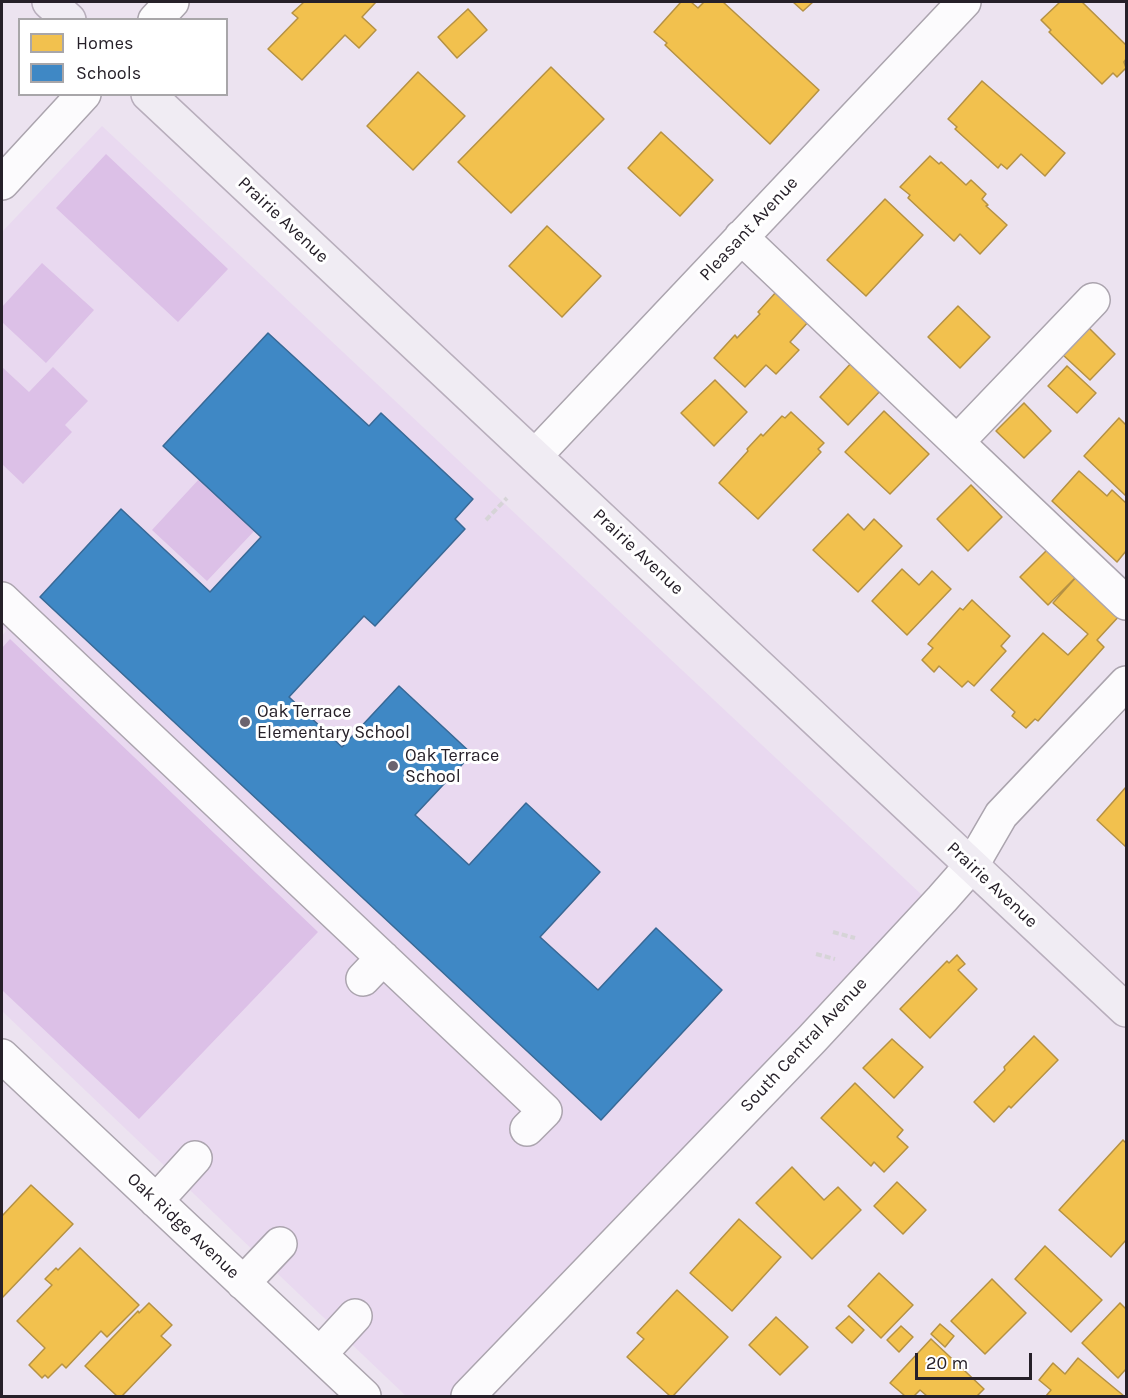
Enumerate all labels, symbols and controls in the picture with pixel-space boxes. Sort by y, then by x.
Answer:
legend [18,18,228,96]
text: Homes [76,32,133,54]
text: Schools [76,62,141,84]
street label: Prairie Avenue [233,172,333,268]
street label: Pleasant Avenue [695,172,803,286]
street label: Prairie Avenue [588,504,688,600]
place label: Oak Terrace Elementary School [257,701,410,744]
marker: Oak Terrace Elementary School [238,715,252,729]
place label: Oak Terrace School [405,745,499,788]
marker: Oak Terrace School [386,759,400,773]
street label: Prairie Avenue [942,837,1042,933]
street label: South Central Avenue [736,973,872,1117]
street label: Oak Ridge Avenue [122,1168,244,1284]
scale bar [918,1341,1035,1379]
text: 20 m [926,1352,968,1374]

